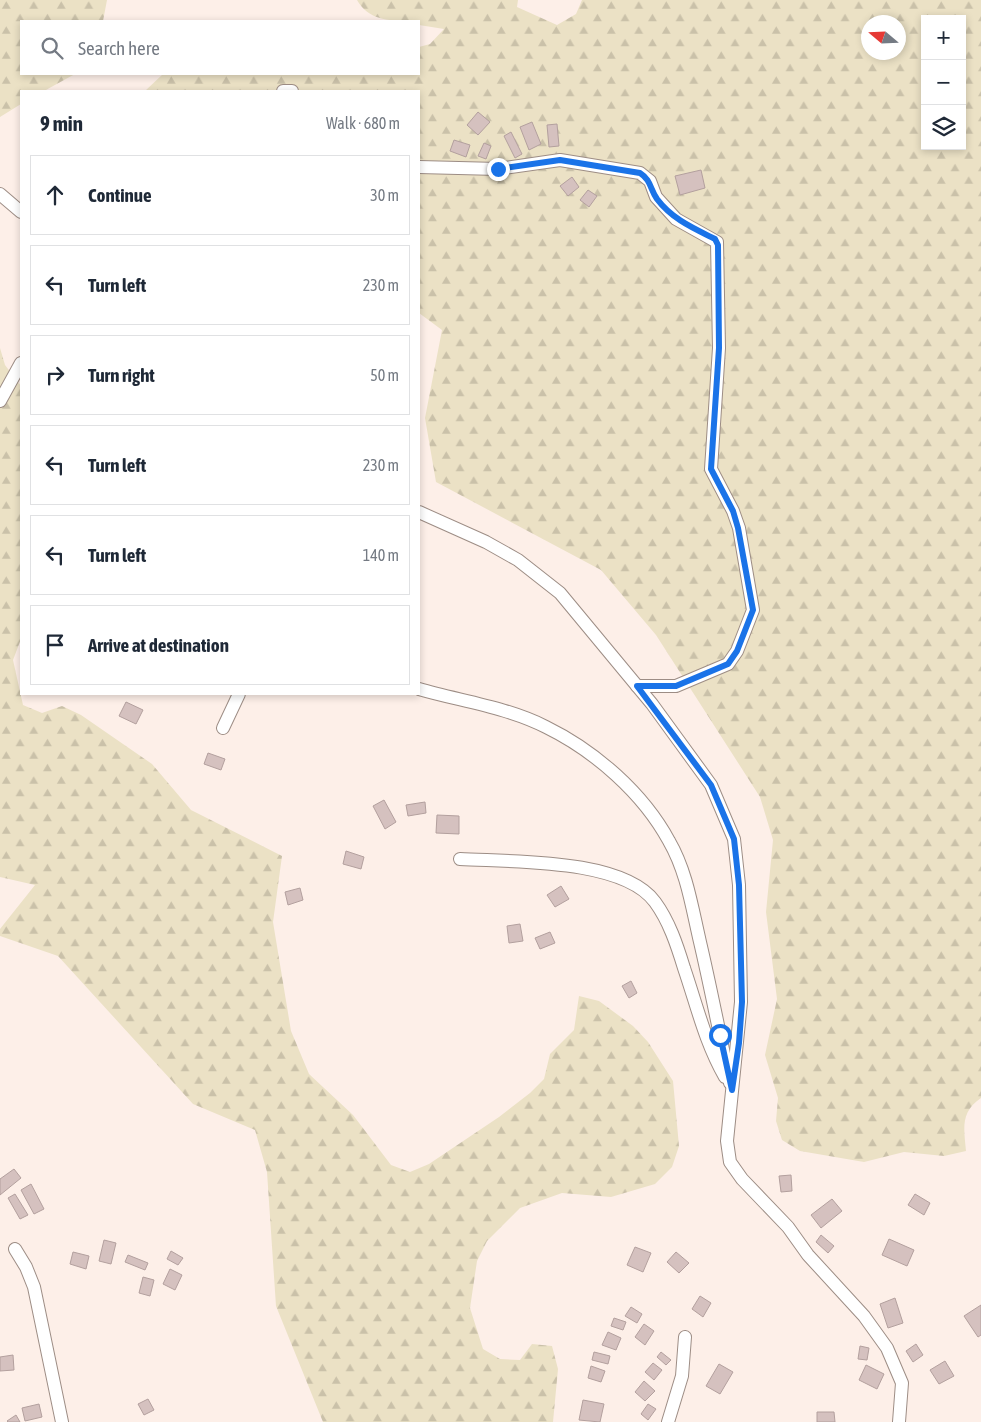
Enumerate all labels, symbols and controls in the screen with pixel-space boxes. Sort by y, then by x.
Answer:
north arrow [861,15,906,60]
map controls [921,15,966,150]
button: + [921,15,966,60]
search box [20,20,420,75]
icon: search [38,34,66,62]
text: Search here [78,37,160,59]
button: − [921,60,966,105]
button: layers [921,105,966,150]
text: 9 min [40,111,83,135]
text: Walk · 680 m [326,114,400,132]
route end [487,158,510,181]
icon: ahead [41,181,69,209]
text: Continue [88,184,152,206]
text: 30 m [370,186,399,204]
icon: left [41,271,69,299]
text: Turn left [88,274,146,296]
text: 230 m [363,276,399,294]
icon: right [41,361,69,389]
text: Turn right [88,364,155,386]
text: 50 m [370,366,399,384]
icon: left [41,451,69,479]
text: Turn left [88,454,146,476]
text: 230 m [363,456,399,474]
icon: left [41,541,69,569]
text: Turn left [88,544,146,566]
text: 140 m [363,546,399,564]
icon: arrive [41,631,69,659]
text: Arrive at destination [88,634,229,656]
route start [709,1024,732,1047]

